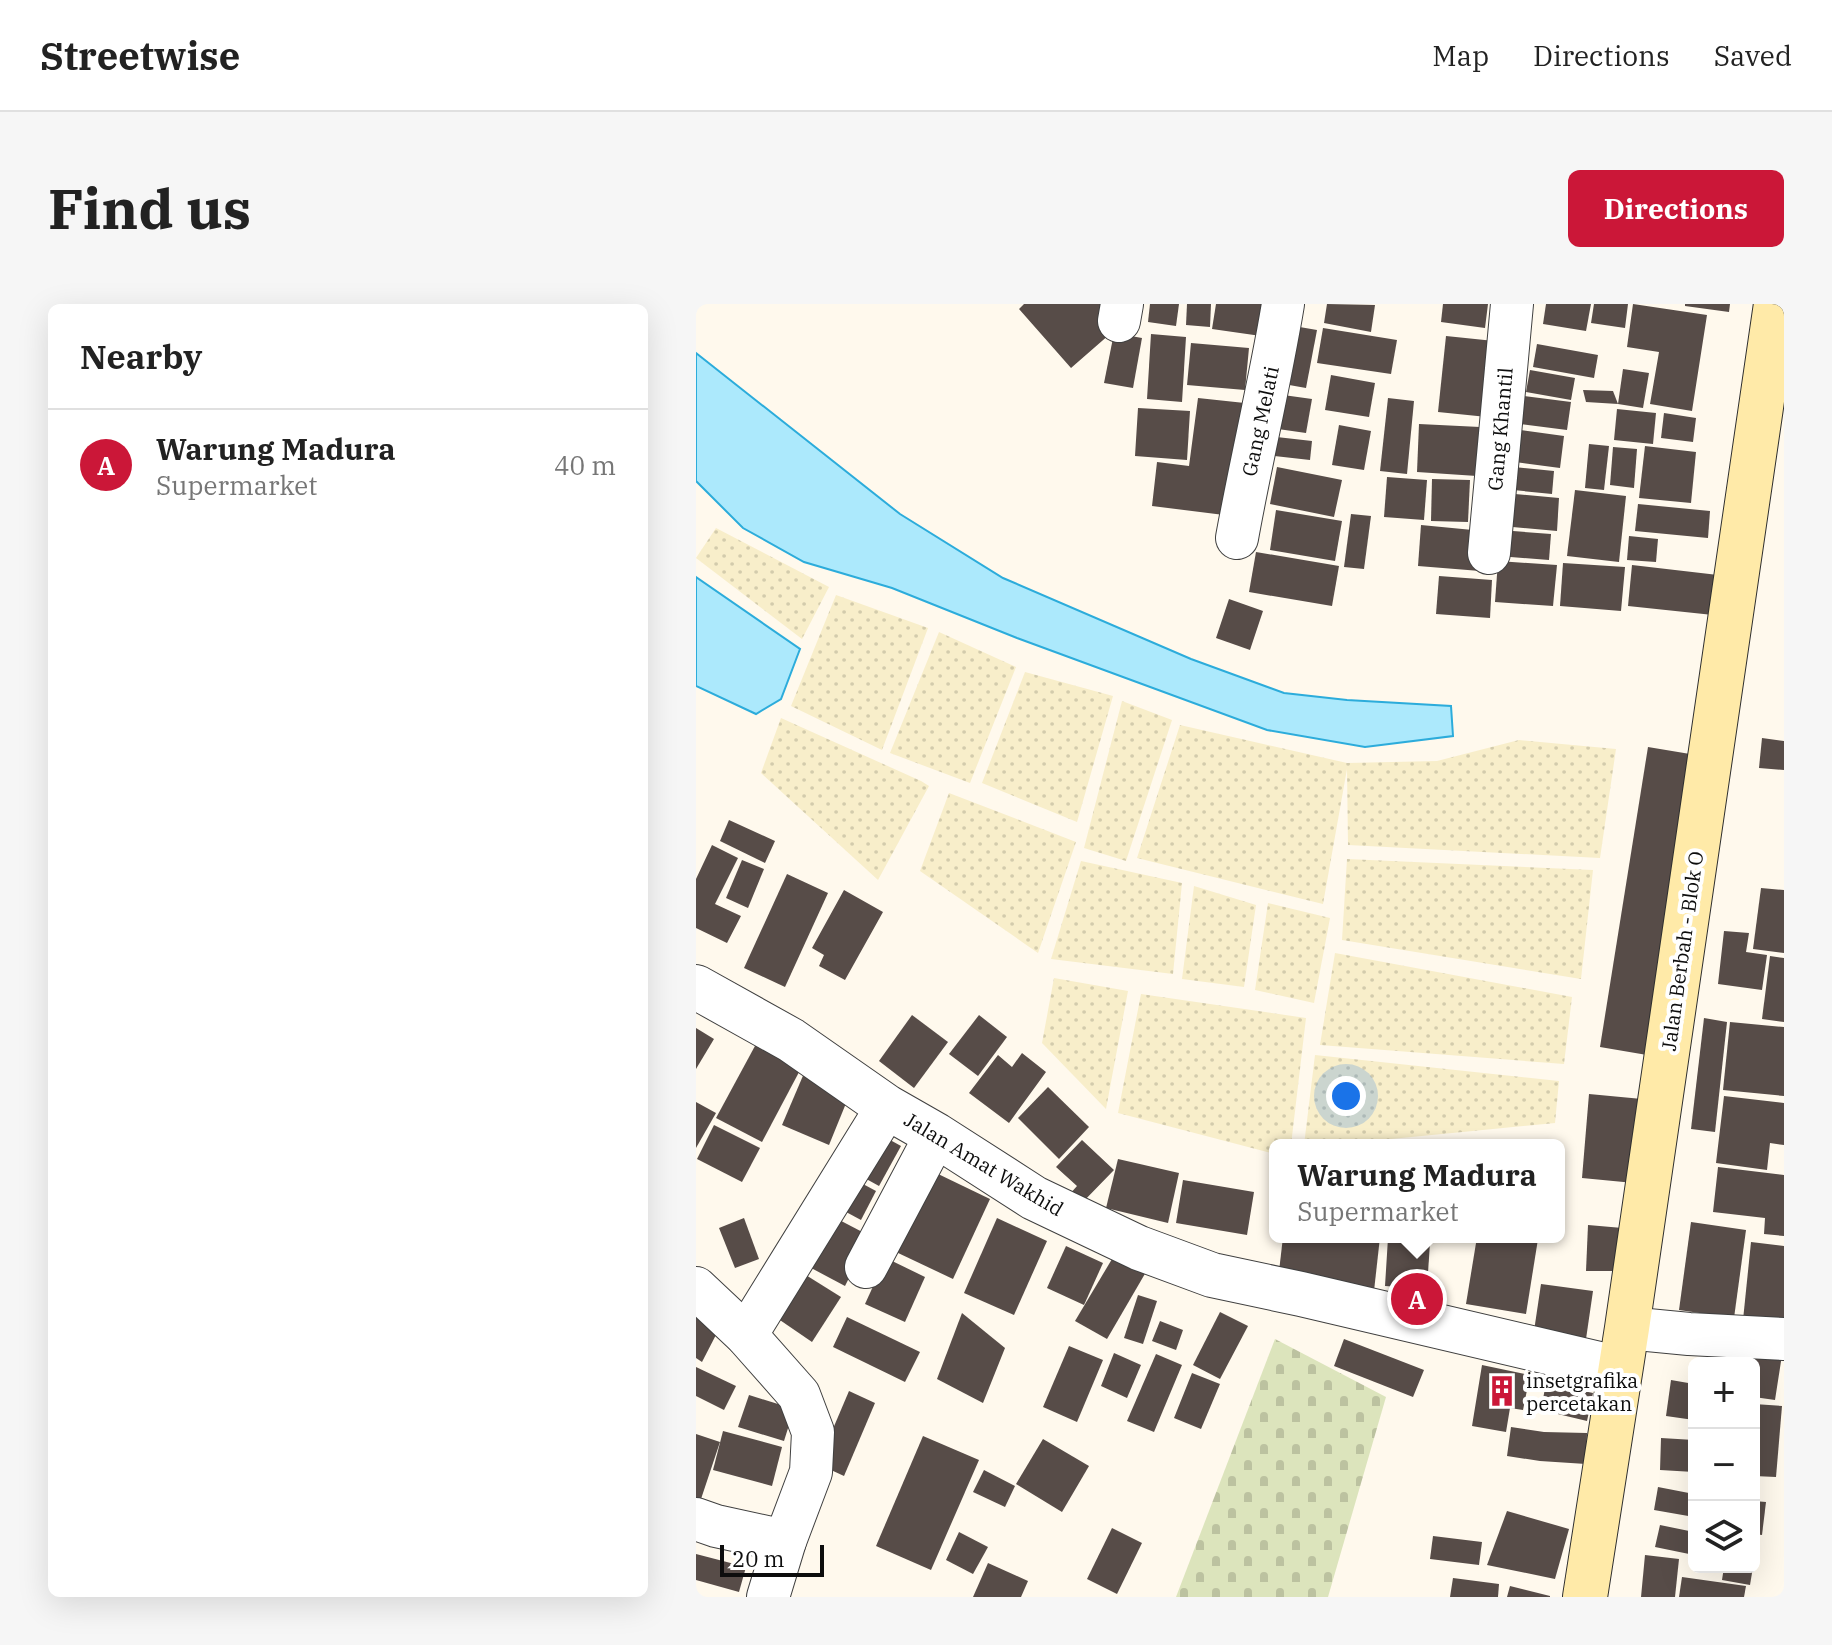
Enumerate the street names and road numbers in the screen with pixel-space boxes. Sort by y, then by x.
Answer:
street label: Gang Melati [1235,363,1285,479]
street label: Gang Khantil [1481,366,1519,492]
street label: Jalan Berbah - Blok O [1655,849,1709,1053]
street label: Jalan Amat Wakhid [899,1106,1069,1222]

